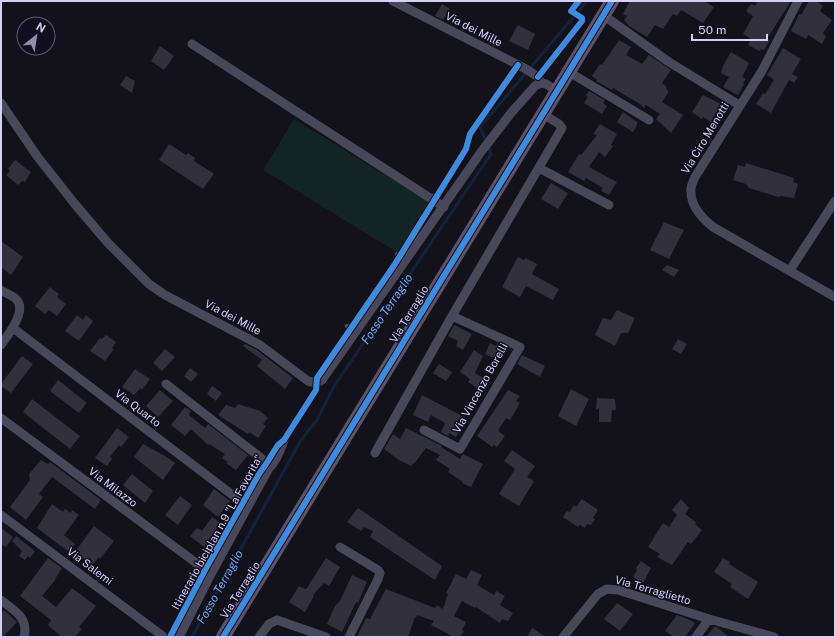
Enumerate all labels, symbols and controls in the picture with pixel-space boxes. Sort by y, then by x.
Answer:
street label: Via dei Mille [444,10,504,48]
north arrow [16,16,56,56]
scale bar [692,16,767,42]
text: N [34,20,48,35]
text: 50 m [698,23,726,37]
street label: Via Ciro Menotti [679,100,731,176]
water label: Fosso Terraglio [358,271,416,347]
street label: Via Terraglio [387,283,431,345]
street label: Via dei Mille [203,297,263,337]
street label: Via Vincenzo Borelli [450,341,510,435]
street label: Via Quarto [113,387,163,429]
street label: Itinerario biciplan n.9 "La Favorita" [169,453,265,611]
street label: Via Milazzo [86,465,140,509]
street label: Via Salemi [65,545,115,587]
water label: Fosso Terraglio [194,547,246,626]
street label: Via Terraglio [218,559,262,621]
street label: Via Terraglietto [614,573,692,607]

